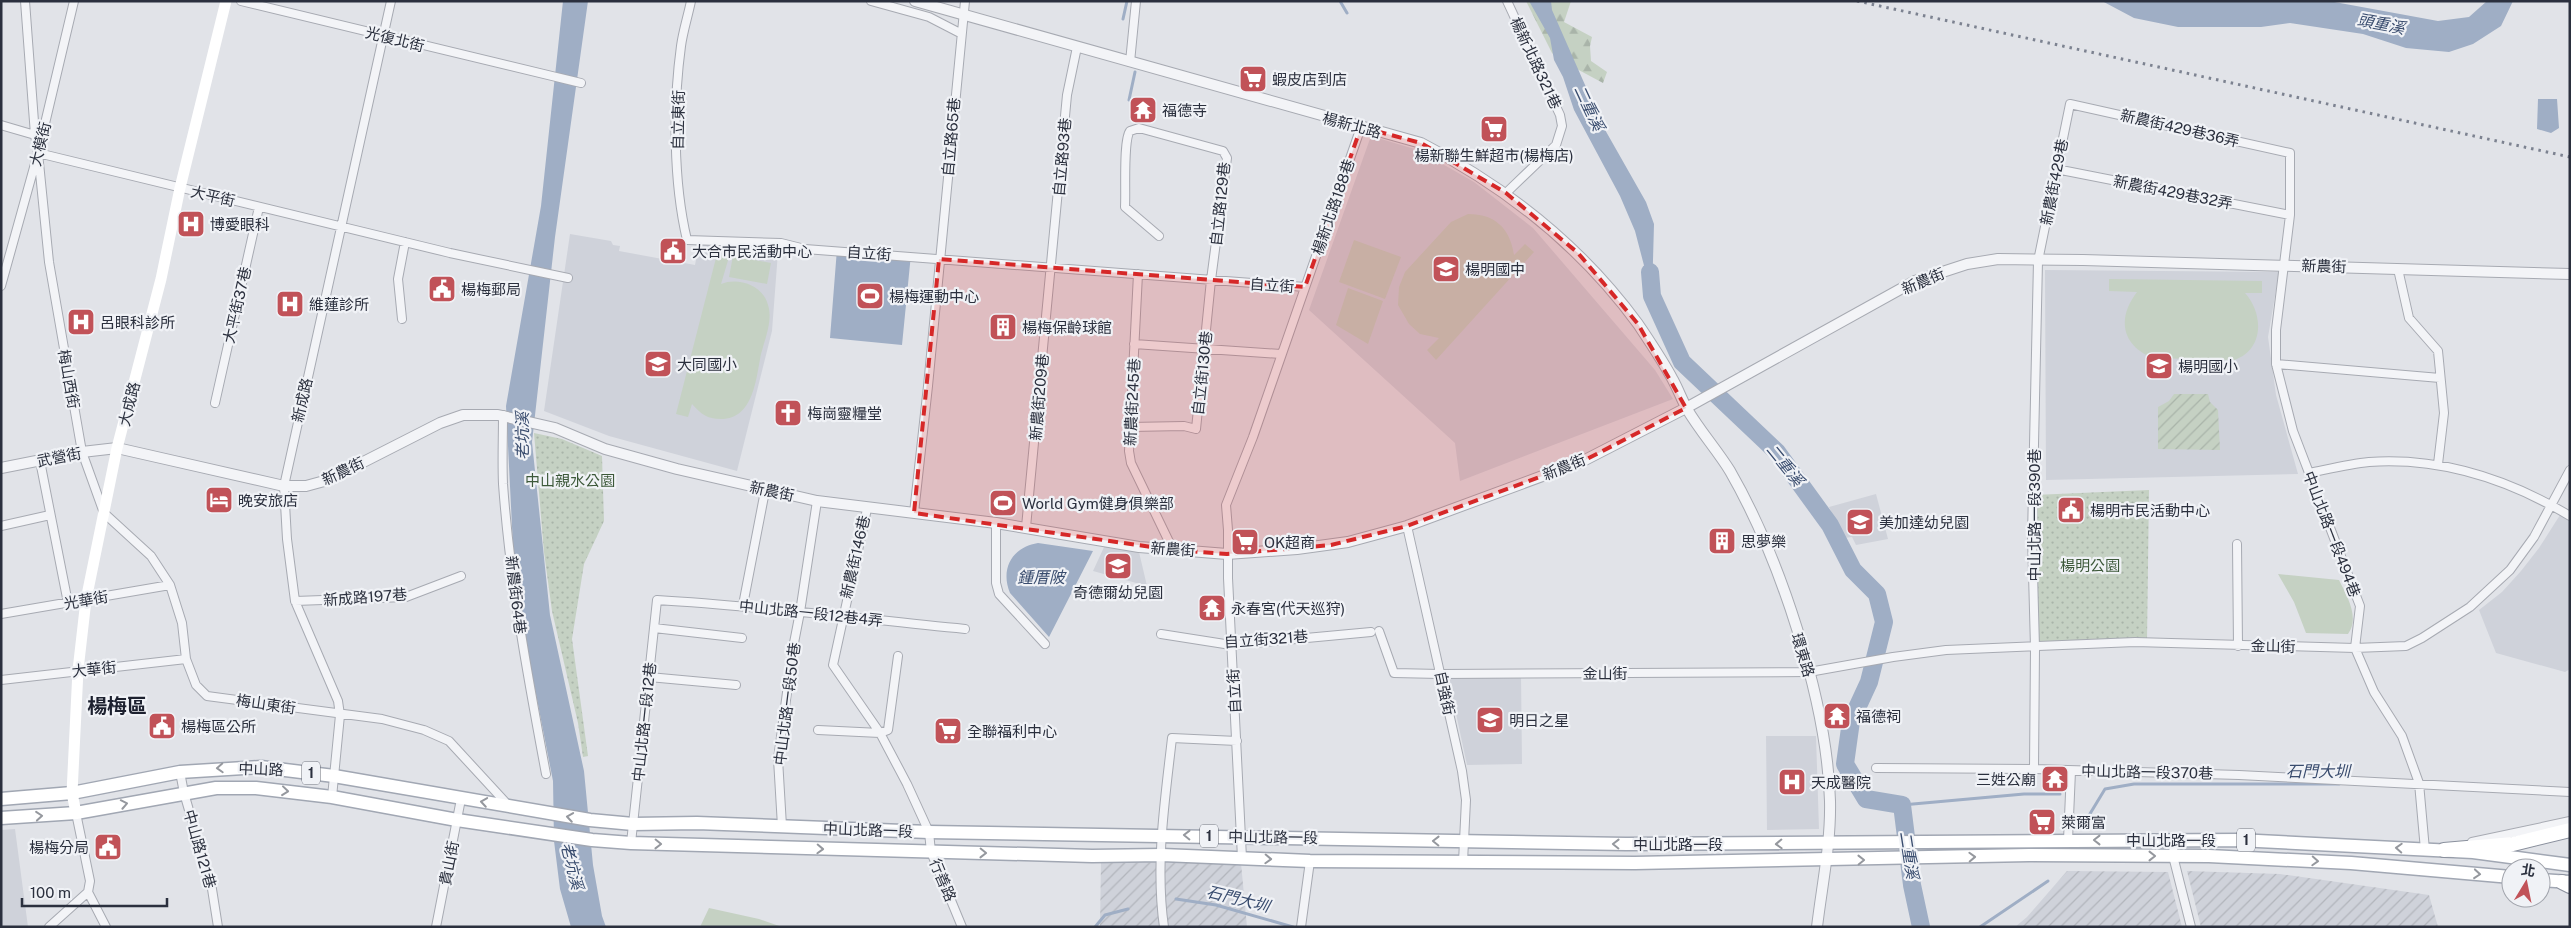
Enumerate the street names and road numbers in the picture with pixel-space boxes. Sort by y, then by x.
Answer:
street label: 楊新北路321巷 [1507,14,1565,112]
street label: 光復北街 [364,23,426,55]
street label: 自立東街 [669,90,687,150]
street label: 自立路65巷 [939,97,963,177]
street label: 新農街429巷36弄 [2119,106,2241,150]
street label: 楊新北路 [1321,109,1383,141]
street label: 自立路93巷 [1050,117,1074,197]
street label: 大模街 [26,120,54,168]
street label: 新農街429巷 [2037,137,2071,227]
street label: 楊新北路188巷 [1309,157,1357,257]
street label: 自立路129巷 [1207,161,1233,247]
street label: 新農街429巷32弄 [2112,172,2234,212]
street label: 大平街 [189,183,237,209]
street label: 自立街 [846,243,892,263]
street label: 新農街 [2301,257,2347,275]
street label: 新農街 [1899,264,1947,298]
street label: 大平街37巷 [220,265,254,345]
street label: 自立街 [1249,275,1295,295]
street label: 自立街130巷 [1189,330,1215,416]
street label: 梅山西街 [55,348,83,410]
street label: 新農街209巷 [1027,353,1051,441]
street label: 新農街245巷 [1121,358,1143,446]
street label: 新成路 [289,376,315,424]
street label: 大成路 [115,380,143,428]
street label: 武營街 [35,444,83,470]
street label: 中山北路一段390巷 [2026,449,2043,581]
street label: 新農街 [1540,451,1588,483]
street label: 新農街 [319,454,367,488]
street label: 中山北路一段494巷 [2300,469,2364,599]
street label: 新農街 [748,478,796,504]
street label: 新農街146巷 [837,514,873,600]
street label: 新農街 [1150,539,1196,559]
street label: 新農街64巷 [503,555,529,635]
street label: 新成路197巷 [322,586,408,608]
street label: 光華街 [62,588,110,612]
street label: 中山北路一段12巷4弄 [738,597,884,629]
street label: 自立街321巷 [1223,628,1309,650]
street label: 環東路 [1788,631,1818,679]
street label: 金山街 [2250,637,2296,655]
street label: 中山北路一段50巷 [771,642,803,766]
street label: 大華街 [71,658,117,680]
street label: 中山北路一段12巷 [629,661,659,783]
street label: 金山街 [1582,665,1628,682]
street label: 自立街 [1224,668,1244,714]
street label: 自強街 [1432,669,1458,717]
street label: 梅山東街 [235,691,297,717]
street label: 中山路 [238,760,284,778]
road number: 1 [302,761,320,784]
street label: 中山北路一段370巷 [2081,762,2213,782]
street label: 中山路121巷 [181,808,219,890]
street label: 中山北路一段 [823,820,913,840]
road number: 1 [1200,824,1218,848]
street label: 中山北路一段 [1228,828,1318,846]
road number: 1 [2237,828,2255,852]
street label: 中山北路一段 [2126,832,2216,849]
street label: 中山北路一段 [1633,836,1723,853]
street label: 貴山街 [436,839,462,887]
street label: 行善路 [926,856,960,904]

